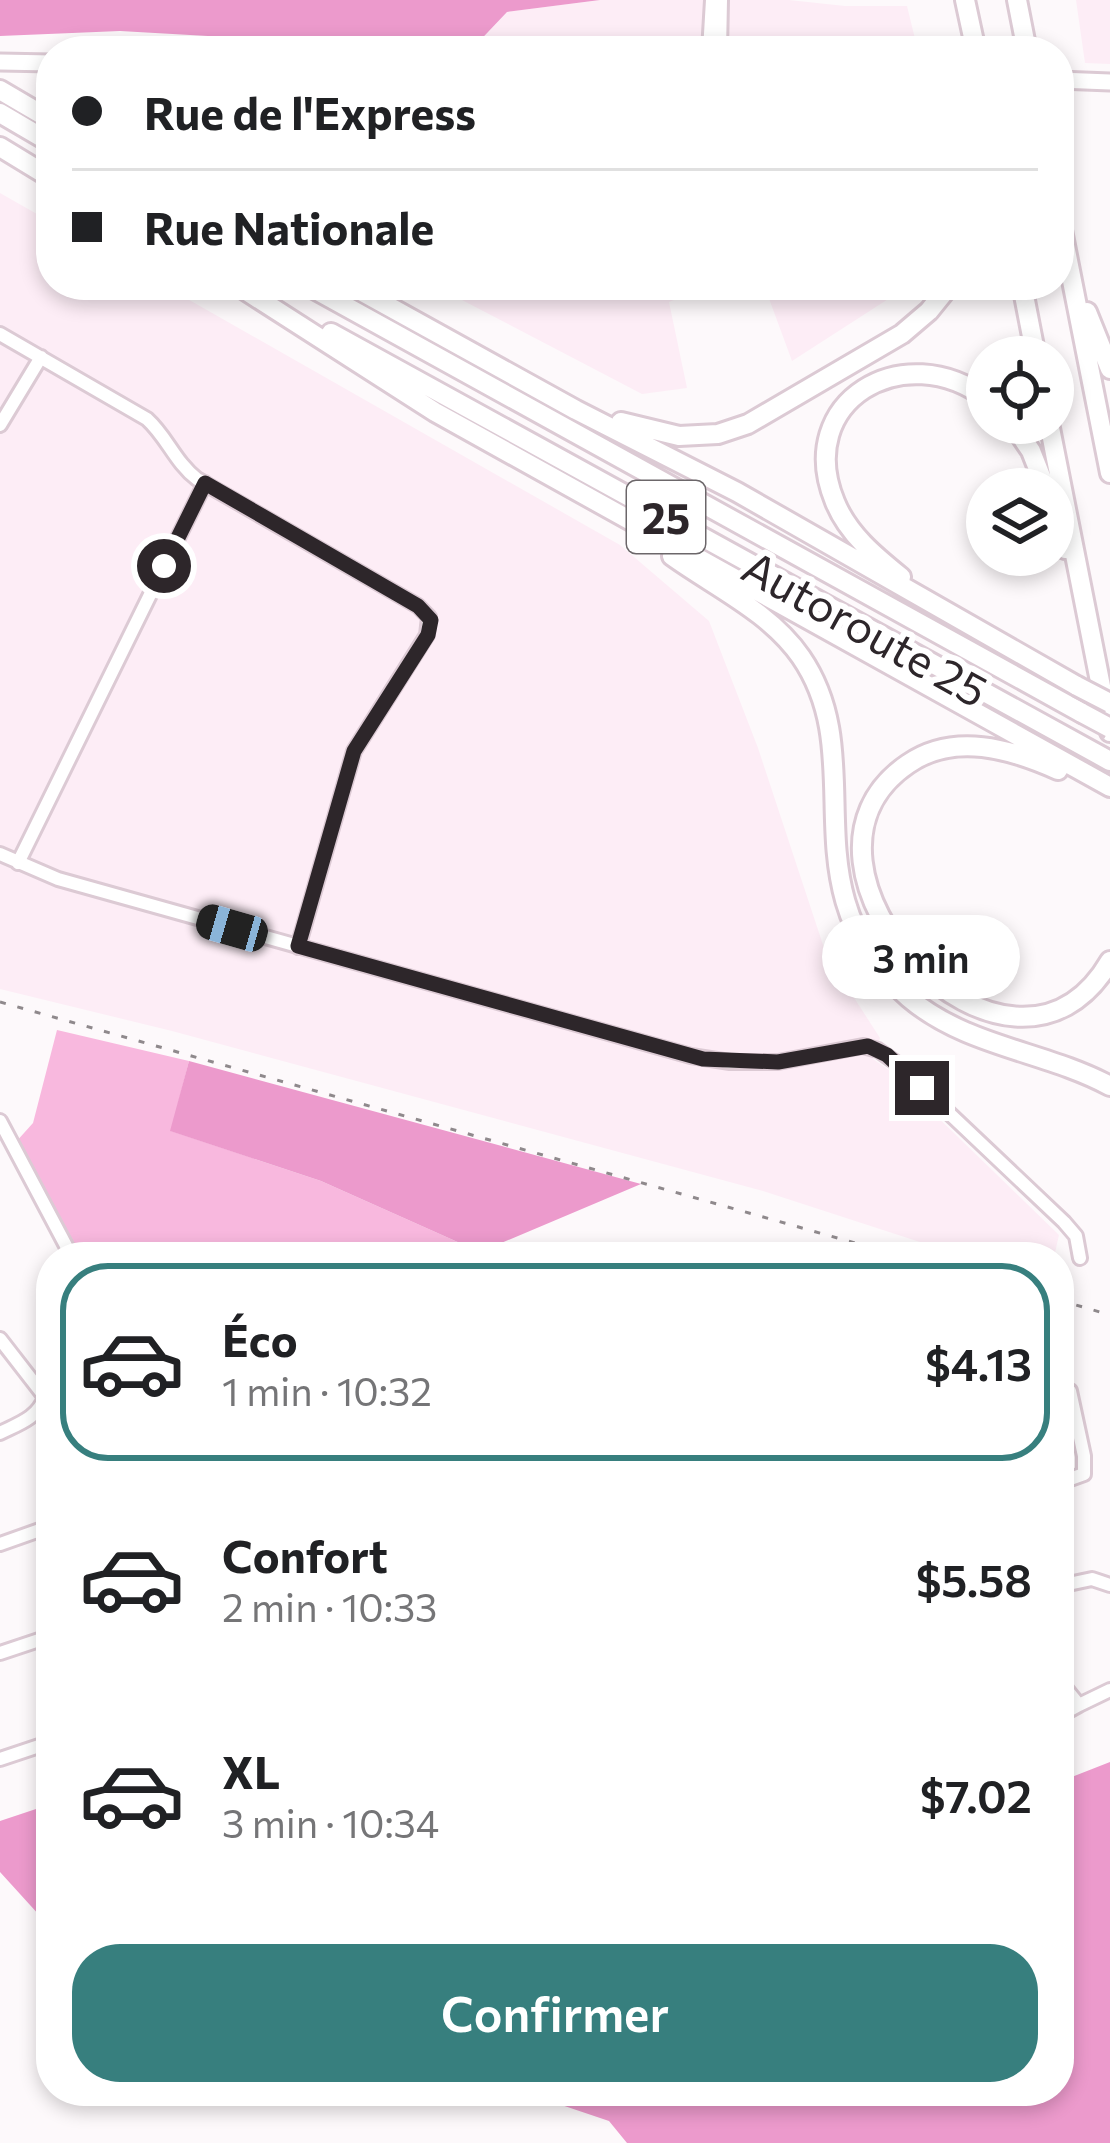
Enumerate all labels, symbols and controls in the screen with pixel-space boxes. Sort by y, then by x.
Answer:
text: Rue de l'Express [144,84,476,139]
text: Rue Nationale [144,199,434,254]
map controls [966,336,1074,576]
button: locate [966,336,1074,444]
button: layers [966,468,1074,576]
road number: 25 [627,481,705,553]
street label: Autoroute 25 [734,537,998,717]
route start [137,539,191,593]
car [192,901,272,955]
callout: 3 min [823,914,1021,998]
text: 3 min [872,933,970,981]
route end [895,1061,949,1115]
icon: car [78,1308,186,1416]
text: Éco [222,1311,298,1366]
text: $4.13 [925,1335,1032,1390]
text: 1 min · 10:32 [222,1366,432,1414]
icon: car [78,1524,186,1632]
text: Confort [222,1527,388,1582]
text: $5.58 [916,1551,1032,1606]
text: 2 min · 10:33 [222,1582,437,1630]
icon: car [78,1740,186,1848]
text: XL [222,1743,280,1798]
text: $7.02 [920,1767,1032,1822]
text: 3 min · 10:34 [222,1798,439,1846]
button: Confirmer [72,1944,1038,2082]

